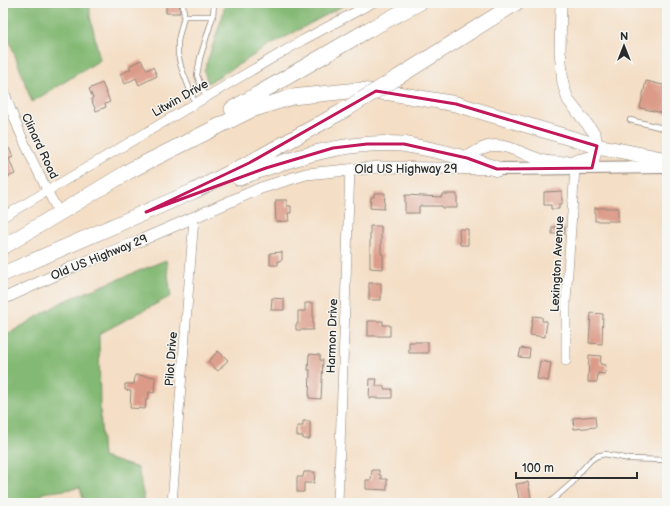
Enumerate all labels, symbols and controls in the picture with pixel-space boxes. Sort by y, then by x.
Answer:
north arrow [604,26,644,66]
text: N [620,30,628,43]
street label: Litwin Drive [149,76,211,121]
street label: Clinard Road [18,111,61,182]
street label: Old US Highway 29 [355,162,457,177]
street label: Lexington Avenue [547,216,568,312]
street label: Old US Highway 29 [49,231,150,284]
street label: Harmon Drive [324,298,341,374]
street label: Pilot Drive [162,331,181,387]
scale bar [516,454,637,480]
text: 100 m [522,461,554,476]

